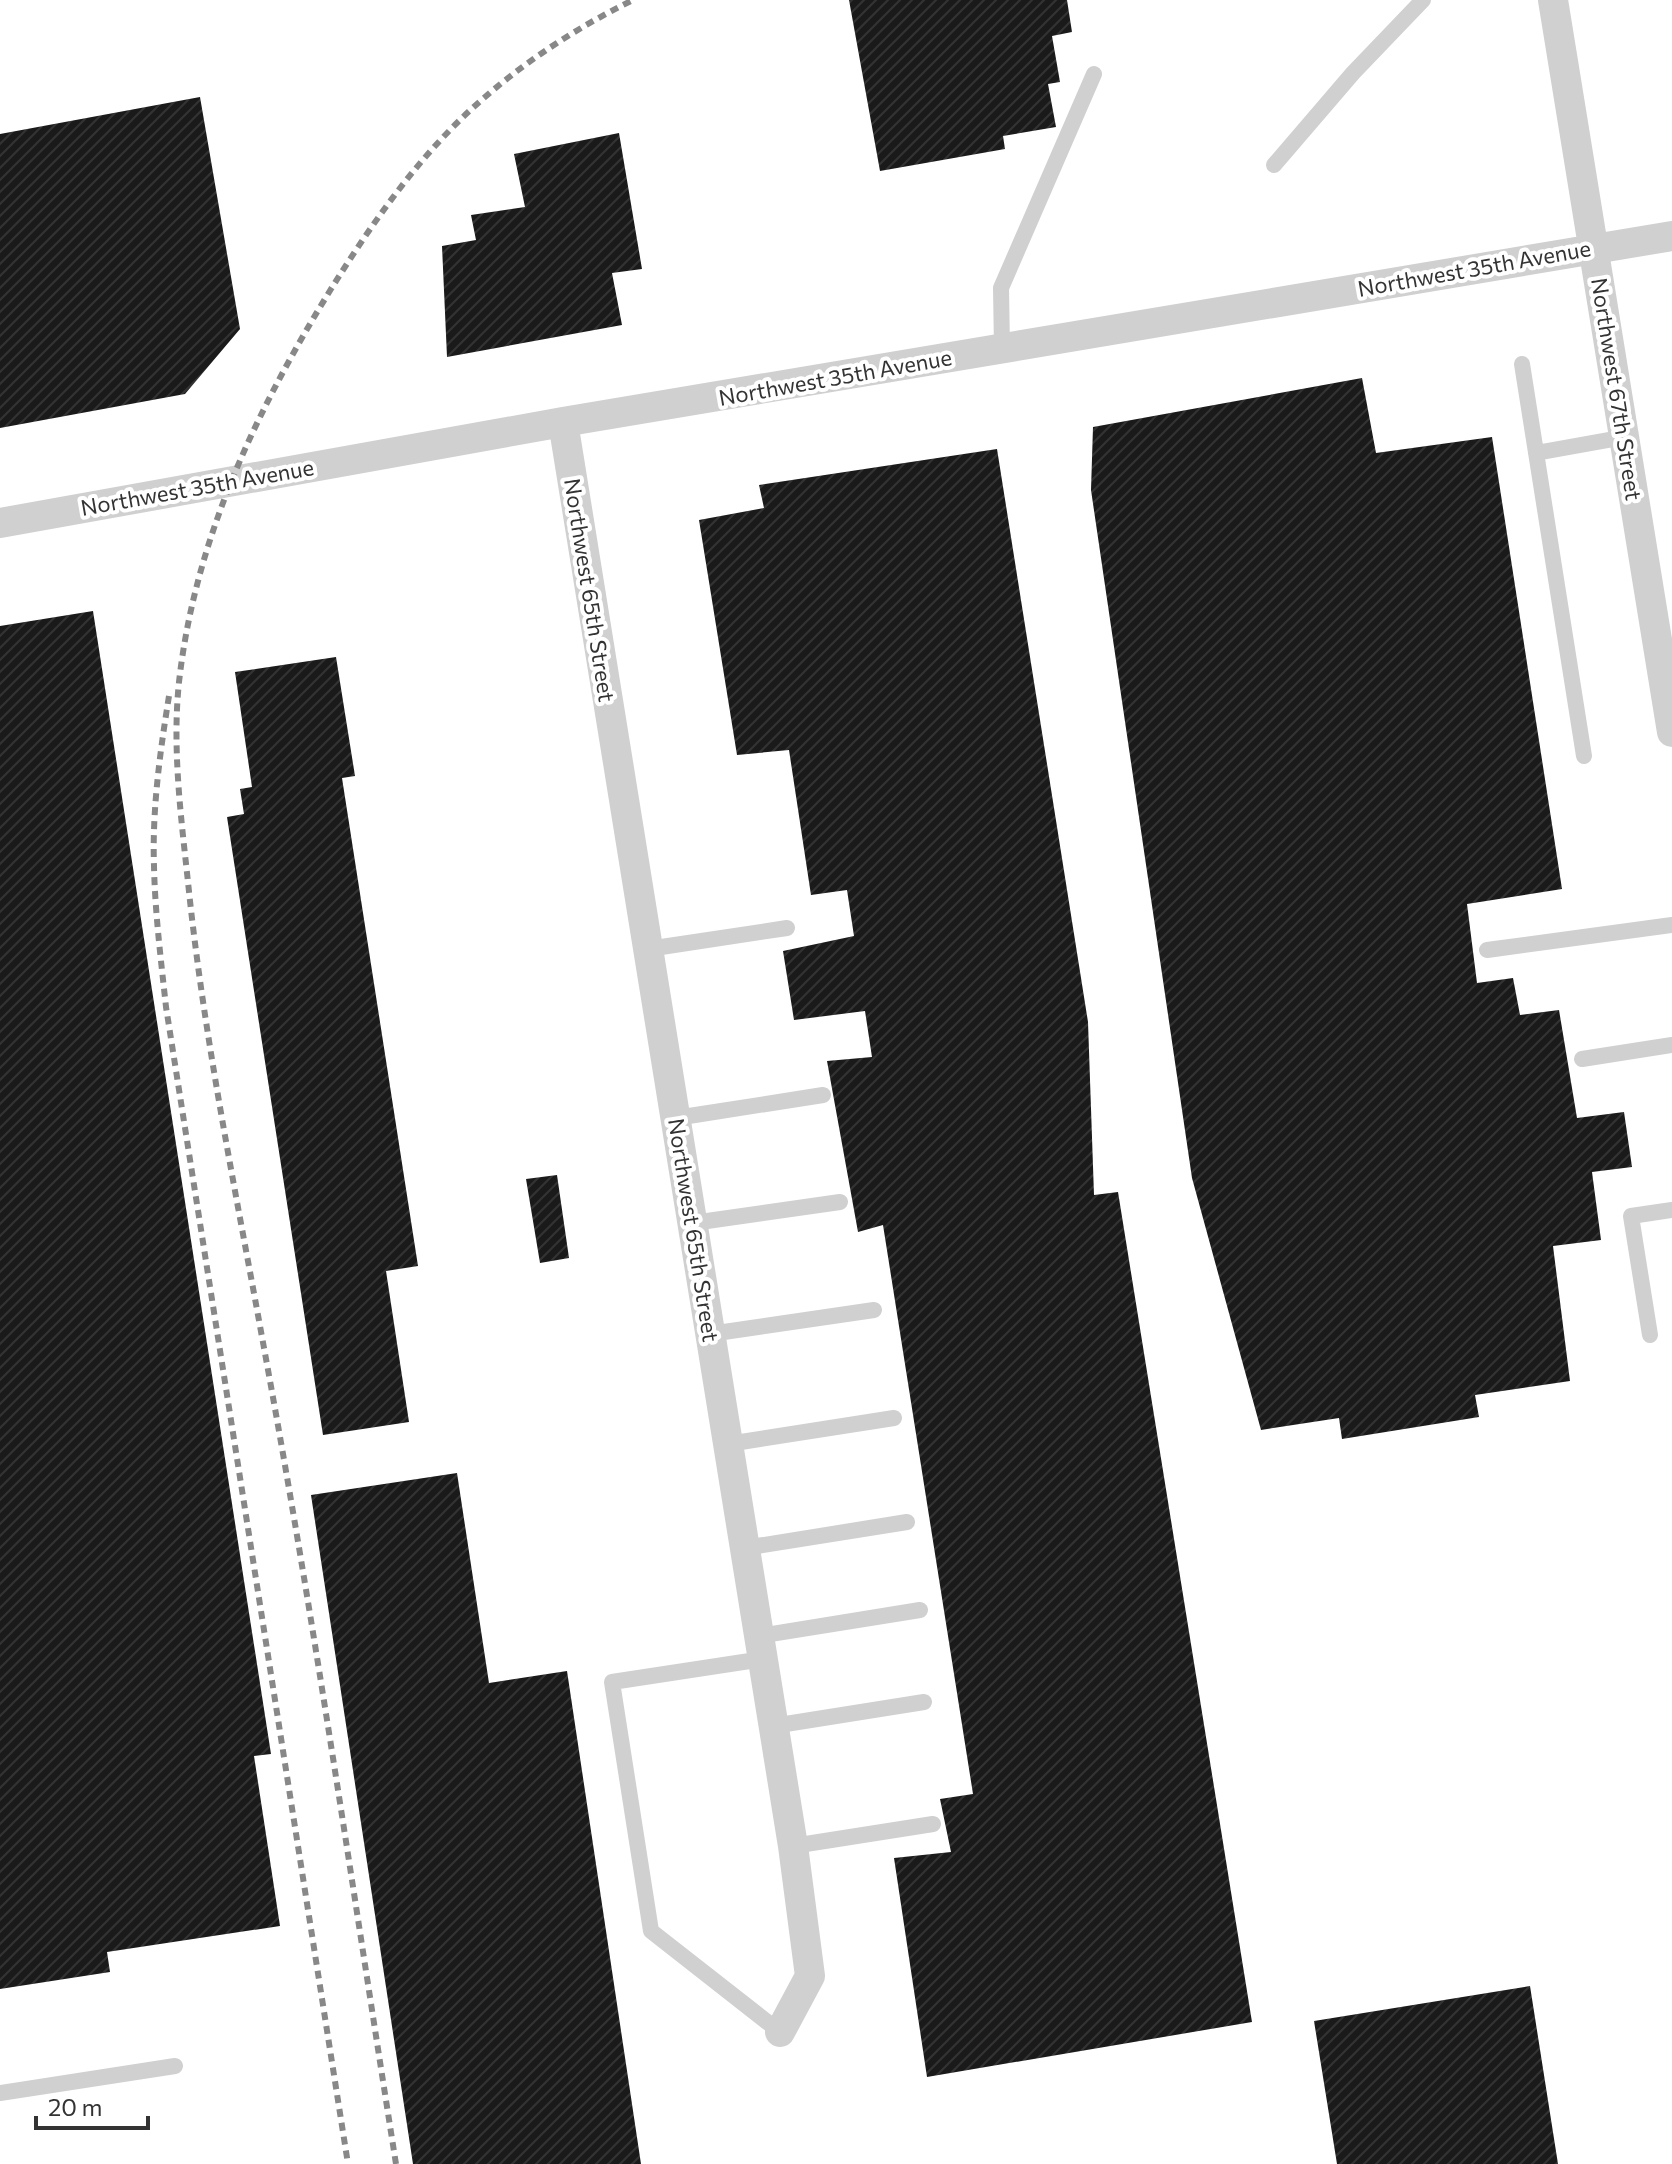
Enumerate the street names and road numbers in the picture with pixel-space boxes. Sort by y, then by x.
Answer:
street label: Northwest 35th Avenue [1355,234,1593,302]
street label: Northwest 67th Street [1586,276,1648,502]
street label: Northwest 35th Avenue [716,343,954,411]
street label: Northwest 35th Avenue [78,453,316,521]
street label: Northwest 65th Street [559,476,621,704]
street label: Northwest 65th Street [663,1116,725,1344]

